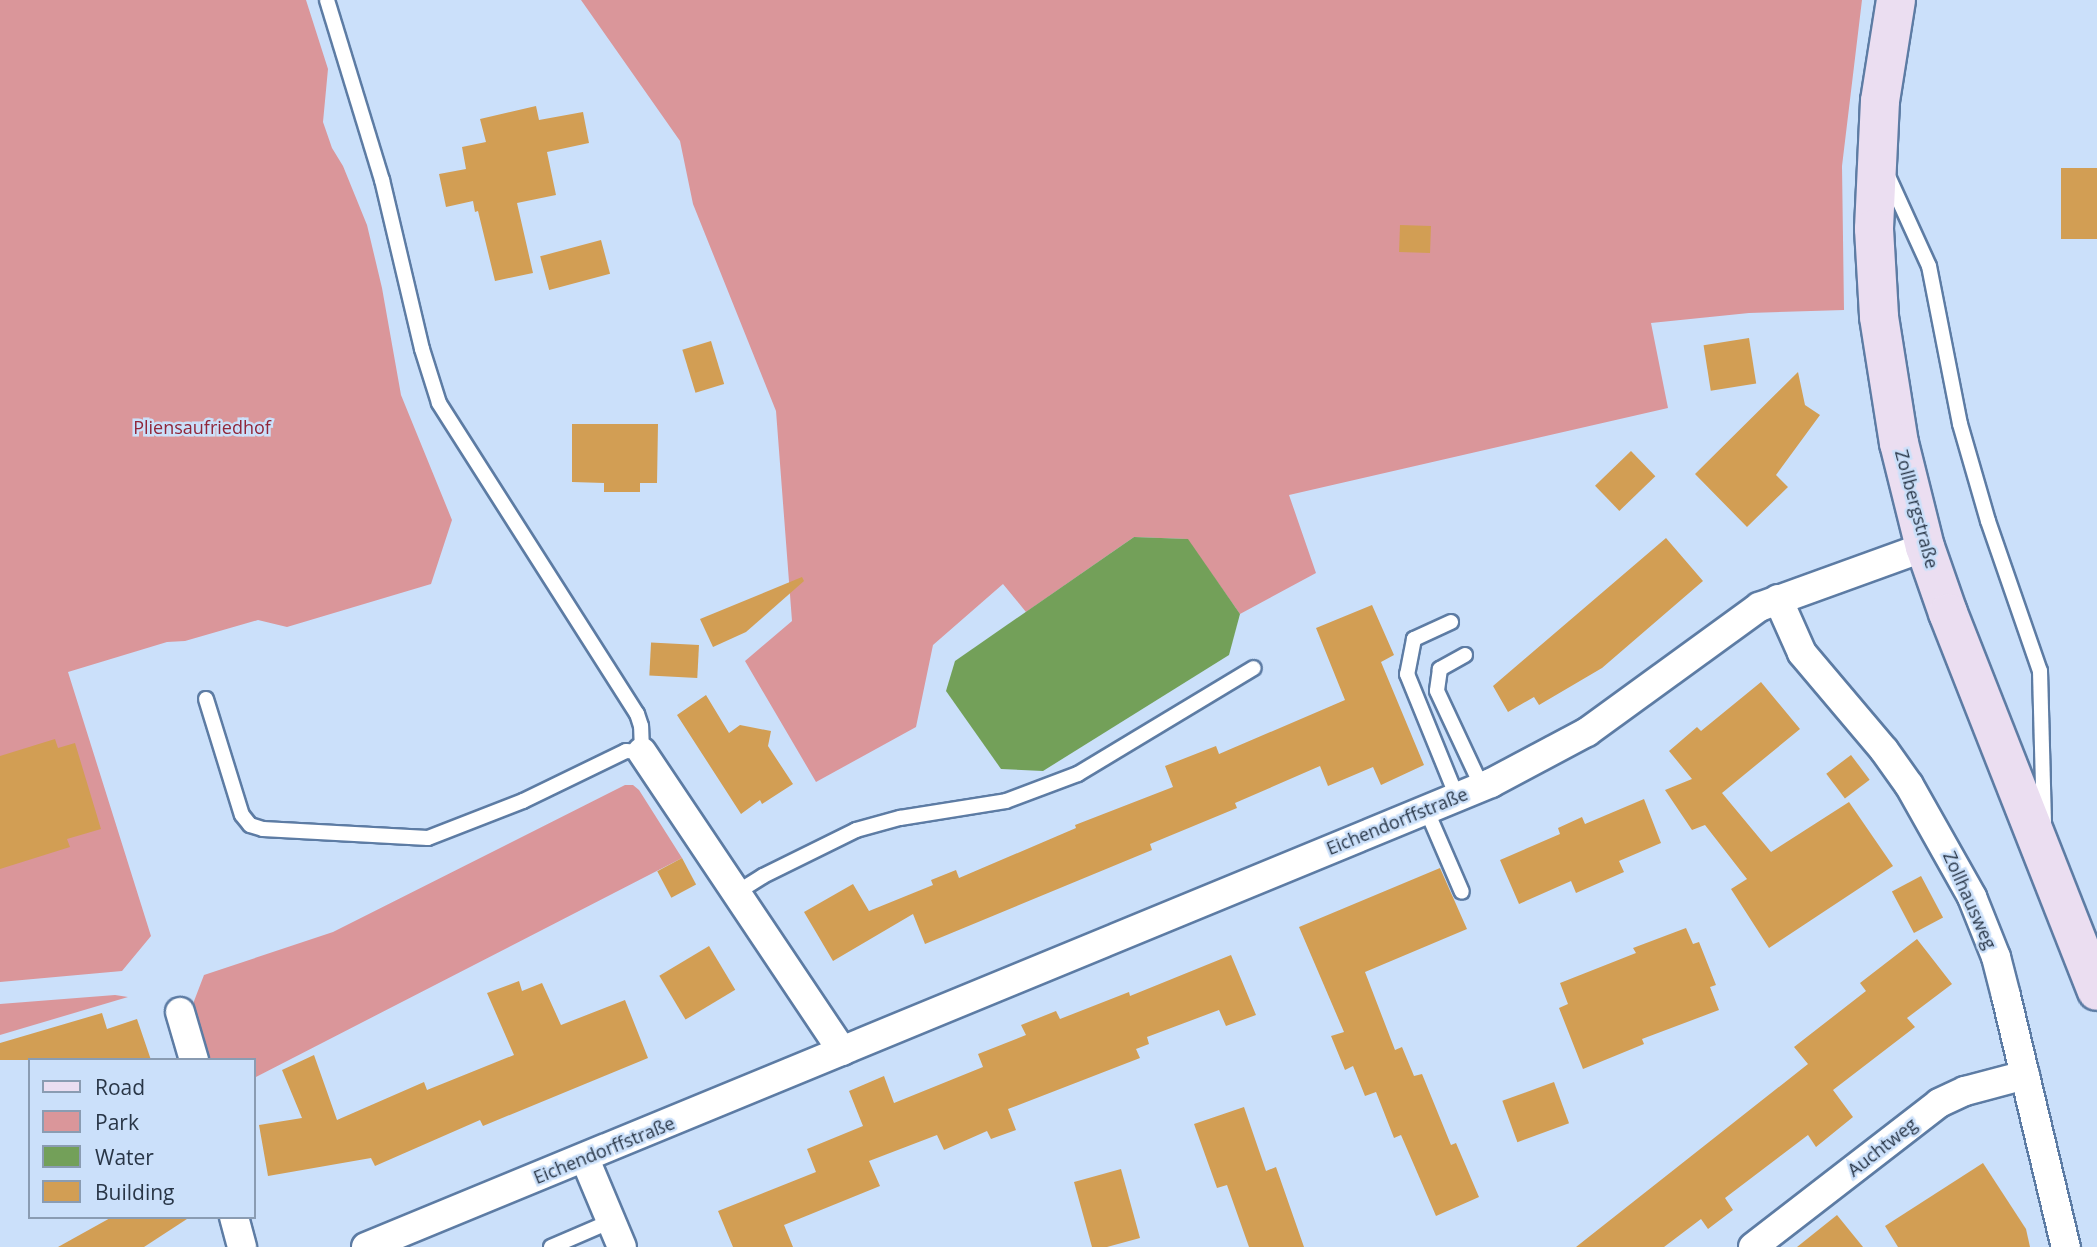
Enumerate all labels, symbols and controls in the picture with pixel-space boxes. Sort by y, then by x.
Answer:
park label: Pliensaufriedhof [133,416,271,438]
street label: Zollbergstraße [1891,447,1943,571]
street label: Eichendorffstraße [1323,783,1471,859]
street label: Zollhausweg [1939,848,2001,952]
legend [28,1058,256,1219]
text: Road [95,1073,145,1101]
text: Park [95,1108,139,1136]
street label: Eichendorffstraße [530,1112,678,1188]
street label: Auchtweg [1843,1113,1921,1181]
text: Water [95,1143,154,1171]
text: Building [95,1178,174,1206]

